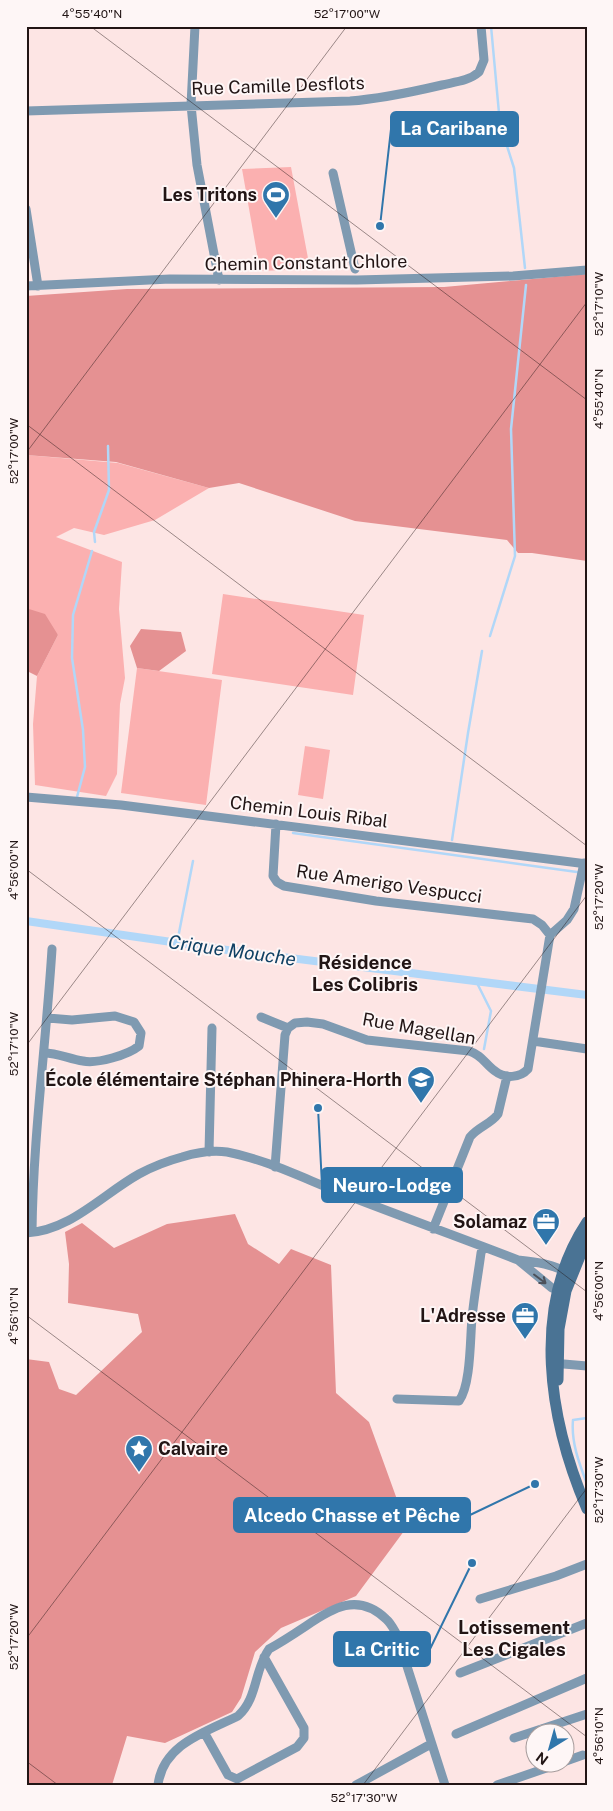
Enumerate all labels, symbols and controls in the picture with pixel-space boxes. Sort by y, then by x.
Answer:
text: 4°55'40"N [62,7,122,21]
text: 52°17'00"W [314,7,381,21]
street label: Rue Camille Desflots [191,72,365,99]
callout: La Caribane [391,112,518,146]
text: La Caribane [400,117,508,139]
sports icon: Les Tritons [261,180,291,219]
place label: Les Tritons [162,184,257,205]
street label: Chemin Constant Chlore [204,250,408,275]
text: 52°17'10"W [592,271,606,336]
text: 4°55'40"N [592,369,606,429]
text: 52°17'00"W [7,417,21,484]
street label: Chemin Louis Ribal [229,791,389,832]
text: 4°56'00"N [7,840,21,900]
street label: Rue Amerigo Vespucci [295,860,483,907]
text: 52°17'20"W [592,863,606,930]
water label: Crique Mouche [167,930,297,970]
district label: Résidence Les Colibris [312,951,418,995]
street label: Rue Magellan [361,1008,477,1049]
text: 52°17'10"W [7,1011,21,1076]
school or university icon: École élémentaire Stéphan Phinera-Horth [406,1065,436,1104]
place label: École élémentaire Stéphan Phinera-Horth [45,1068,402,1090]
callout: Neuro-Lodge [322,1168,462,1202]
text: Neuro-Lodge [332,1174,452,1196]
office icon: Solamaz [531,1207,561,1246]
place label: Solamaz [453,1211,527,1232]
text: 4°56'00"N [592,1261,606,1321]
one-way arrow [533,1274,547,1284]
text: 4°56'10"N [7,1287,21,1345]
office icon: L'Adresse [510,1301,540,1340]
place label: L'Adresse [420,1305,506,1326]
place icon: Calvaire [124,1434,154,1473]
place label: Calvaire [158,1438,228,1459]
text: 52°17'30"W [592,1456,606,1523]
callout: Alcedo Chasse et Pêche [234,1498,470,1532]
text: Alcedo Chasse et Pêche [244,1504,460,1526]
text: 52°17'20"W [7,1603,21,1670]
district label: Lotissement Les Cigales [458,1616,570,1660]
callout: La Critic [334,1632,430,1666]
text: La Critic [344,1638,420,1660]
text: 4°56'10"N [592,1707,606,1765]
north arrow [526,1724,576,1774]
text: N [533,1749,551,1768]
text: 52°17'30"W [331,1791,398,1805]

